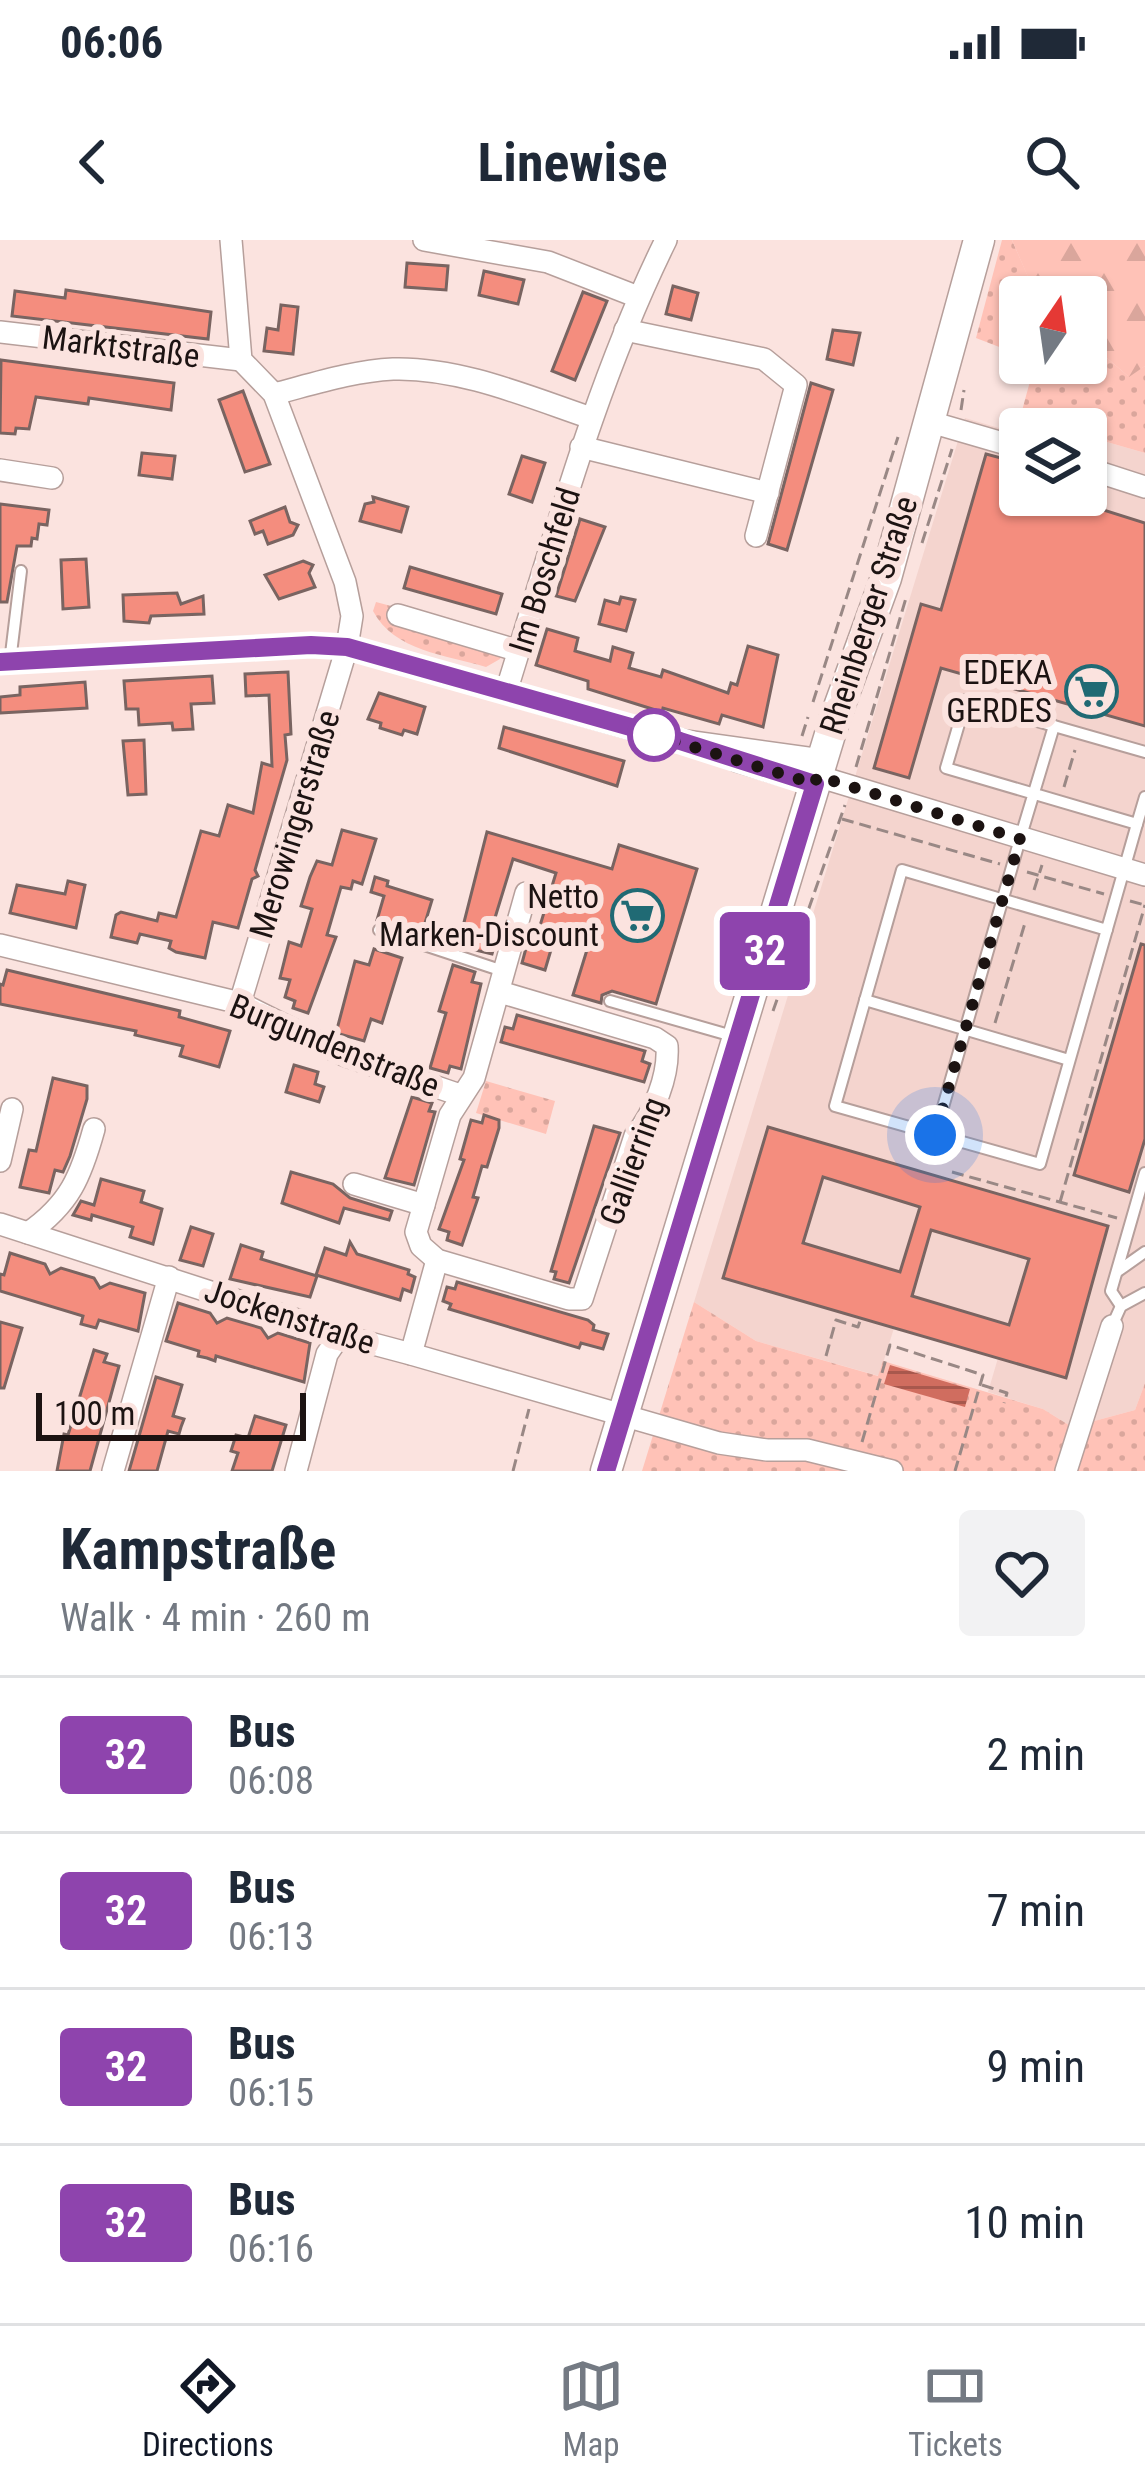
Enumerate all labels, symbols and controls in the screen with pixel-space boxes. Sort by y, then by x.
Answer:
text: 06:06 [60,16,163,69]
icon: back [60,129,126,195]
icon: search [1019,129,1085,195]
text: Linewise [477,131,668,194]
north arrow [999,276,1107,384]
map controls [999,276,1107,516]
street label: Marktstraße [40,318,202,375]
button: layers [999,408,1107,516]
street label: Im Boschfeld [501,483,588,658]
street label: Rheinberger Straße [812,491,925,739]
place label: EDEKA GERDES [946,653,1052,730]
supermarket icon: EDEKA GERDES [1063,663,1119,719]
street label: Merowingerstraße [241,705,348,943]
unlabelled marker [629,710,679,760]
place label: Netto Marken-Discount [379,877,599,954]
supermarket icon: Netto Marken-Discount [610,887,666,943]
line badge: 32 [711,912,819,990]
text: 32 [744,926,786,975]
street label: Burgundenstraße [224,986,445,1105]
street label: Gallierring [591,1092,674,1231]
your location [905,1105,965,1165]
street label: Jockenstraße [200,1271,380,1362]
scale bar [36,1387,306,1440]
text: 100 m [54,1394,135,1433]
button: heart [959,1510,1085,1636]
text: Kampstraße [60,1516,336,1583]
text: Walk · 4 min · 260 m [60,1595,371,1641]
text: Bus [228,1705,296,1758]
text: 2 min [986,1728,1085,1781]
text: 32 [105,1730,147,1779]
text: 06:08 [228,1758,314,1804]
text: Bus [228,1861,296,1914]
text: 7 min [986,1884,1085,1937]
text: 32 [105,1886,147,1935]
text: 06:13 [228,1914,314,1960]
text: Bus [228,2017,296,2070]
text: 9 min [986,2040,1085,2093]
text: 32 [105,2042,147,2091]
text: 06:15 [228,2070,314,2116]
text: Bus [228,2173,296,2226]
text: 10 min [964,2196,1085,2249]
text: 32 [105,2198,147,2247]
text: 06:16 [228,2226,314,2272]
tab: Directions [142,2353,274,2464]
tab: Map [558,2353,624,2464]
tab: Tickets [908,2353,1003,2464]

